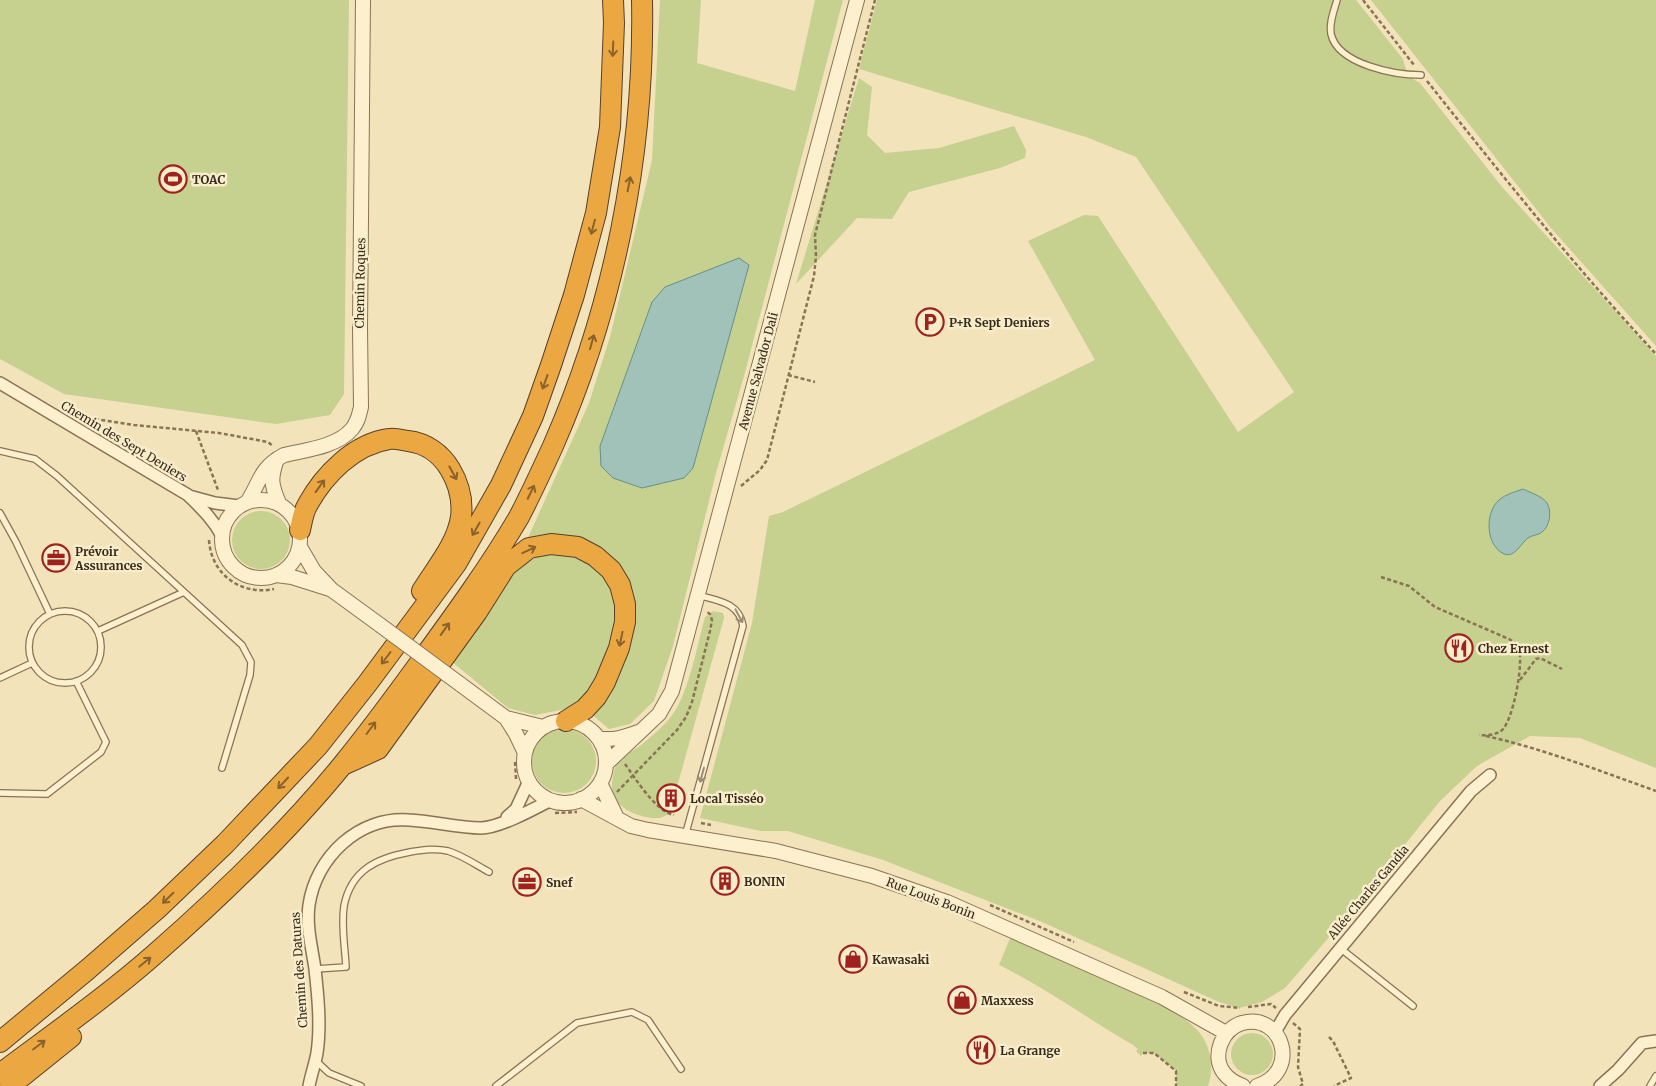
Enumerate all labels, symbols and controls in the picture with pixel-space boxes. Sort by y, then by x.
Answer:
one-way arrow [608,40,617,56]
sports icon: TOAC [158,164,188,194]
place label: TOAC [192,172,226,187]
one-way arrow [625,176,635,192]
one-way arrow [587,219,597,235]
street label: Chemin Roques [352,237,368,329]
parking icon: P+R Sept Deniers [915,307,945,337]
street label: Avenue Salvador Dali [735,310,781,432]
place label: P+R Sept Deniers [949,315,1050,330]
one-way arrow [588,334,598,350]
one-way arrow [540,374,549,390]
street label: Chemin des Sept Deniers [58,397,190,485]
one-way arrow [448,466,458,480]
one-way arrow [315,479,325,493]
one-way arrow [527,485,536,500]
one-way arrow [471,522,481,537]
office icon: Prévoir Assurances [41,543,71,573]
place label: Prévoir Assurances [74,544,142,573]
one-way arrow [522,544,537,554]
one-way arrow [734,608,744,623]
one-way arrow [440,622,450,636]
one-way arrow [616,630,625,646]
restaurant icon: Chez Ernest [1444,633,1474,663]
place label: Chez Ernest [1478,641,1549,656]
one-way arrow [381,651,391,665]
one-way arrow [366,721,377,734]
one-way arrow [696,767,706,783]
one-way arrow [277,777,289,789]
building icon: Local Tisséo [656,783,686,813]
place label: Local Tisséo [690,791,764,806]
street label: Allée Charles Gandia [1324,841,1412,943]
building icon: BONIN [710,866,740,896]
office icon: Snef [512,867,542,897]
place label: BONIN [744,874,786,889]
street label: Rue Louis Bonin [884,874,978,922]
place label: Snef [546,875,574,890]
one-way arrow [162,892,174,904]
street label: Chemin des Daturas [287,911,311,1028]
shop icon: Kawasaki [838,944,868,974]
place label: Kawasaki [872,952,929,967]
one-way arrow [138,957,151,968]
shop icon: Maxxess [947,985,977,1015]
place label: Maxxess [981,993,1034,1008]
restaurant icon: La Grange [966,1035,996,1065]
one-way arrow [32,1040,46,1050]
place label: La Grange [1000,1043,1061,1058]

